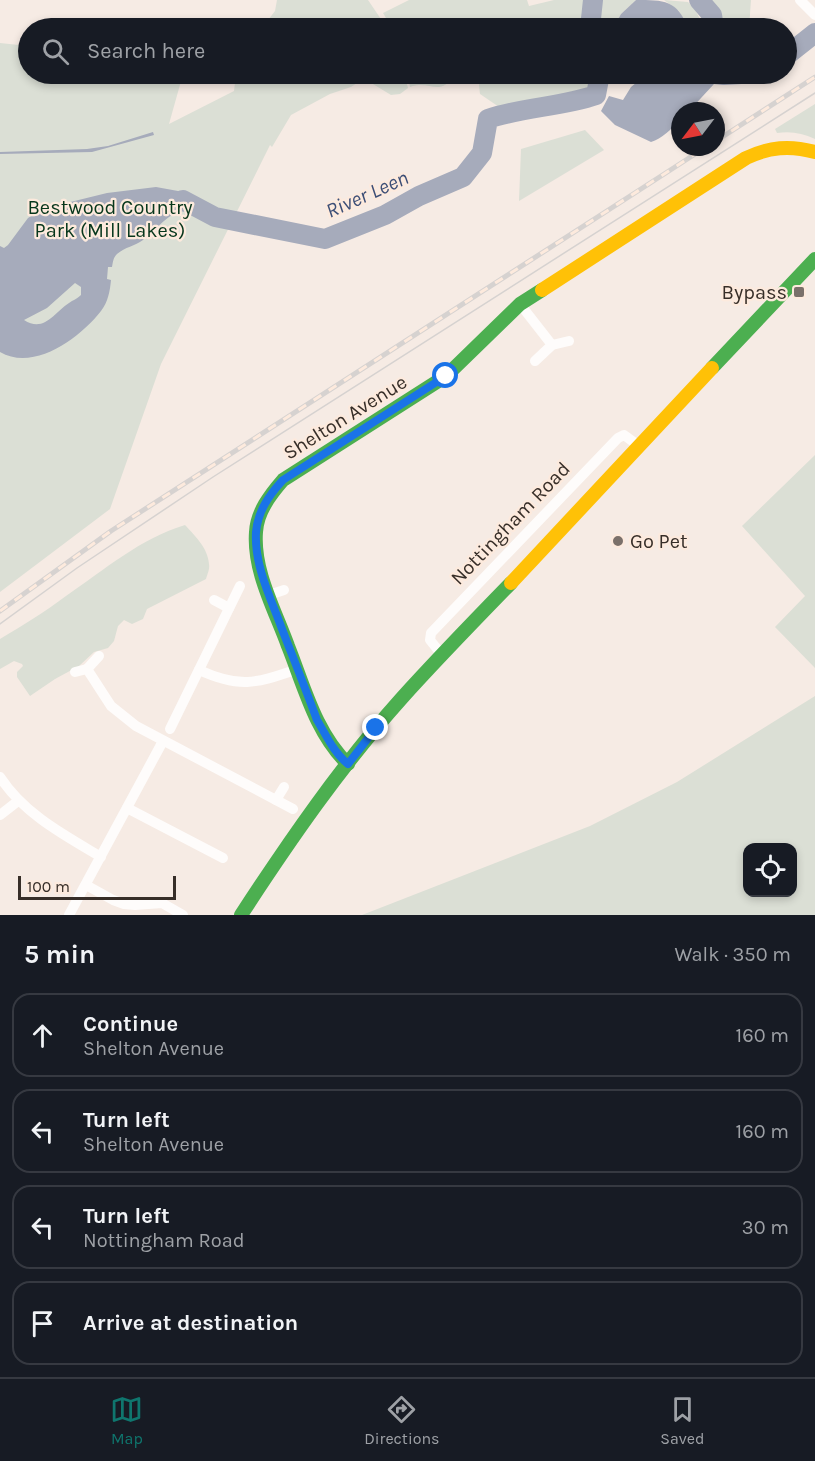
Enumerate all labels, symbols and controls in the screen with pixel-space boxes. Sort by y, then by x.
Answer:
search box [18,18,797,84]
icon: search [39,35,72,68]
text: Search here [87,38,205,64]
north arrow [671,102,725,156]
water label: River Leen [322,165,412,223]
park label: Bestwood Country Park (Mill Lakes) [27,196,193,242]
place label: Bypass [722,281,787,304]
marker: Bypass [792,285,806,299]
route start [432,362,458,388]
street label: Shelton Avenue [279,370,411,465]
street label: Nottingham Road [446,457,575,589]
place label: Go Pet [630,530,688,553]
marker: Go Pet [611,534,625,548]
route end [362,714,388,740]
map controls [743,843,797,897]
button: locate [743,843,797,897]
scale bar [18,873,176,900]
text: 100 m [27,877,70,896]
text: 5 min [24,939,95,970]
text: Walk · 350 m [674,943,791,966]
text: Continue [83,1011,178,1037]
icon: ahead [26,1019,59,1052]
text: 160 m [736,1024,789,1047]
text: Shelton Avenue [83,1037,224,1060]
text: Turn left [83,1107,170,1133]
icon: left [26,1115,59,1148]
text: 160 m [736,1120,789,1143]
text: Shelton Avenue [83,1133,224,1156]
text: Turn left [83,1203,170,1229]
icon: left [26,1211,59,1244]
text: 30 m [742,1216,789,1239]
text: Nottingham Road [83,1229,245,1252]
icon: arrive [26,1307,59,1340]
text: Arrive at destination [83,1310,298,1336]
tab: Map [110,1393,143,1448]
tab: Directions [364,1393,439,1448]
tab: Saved [660,1393,705,1448]

